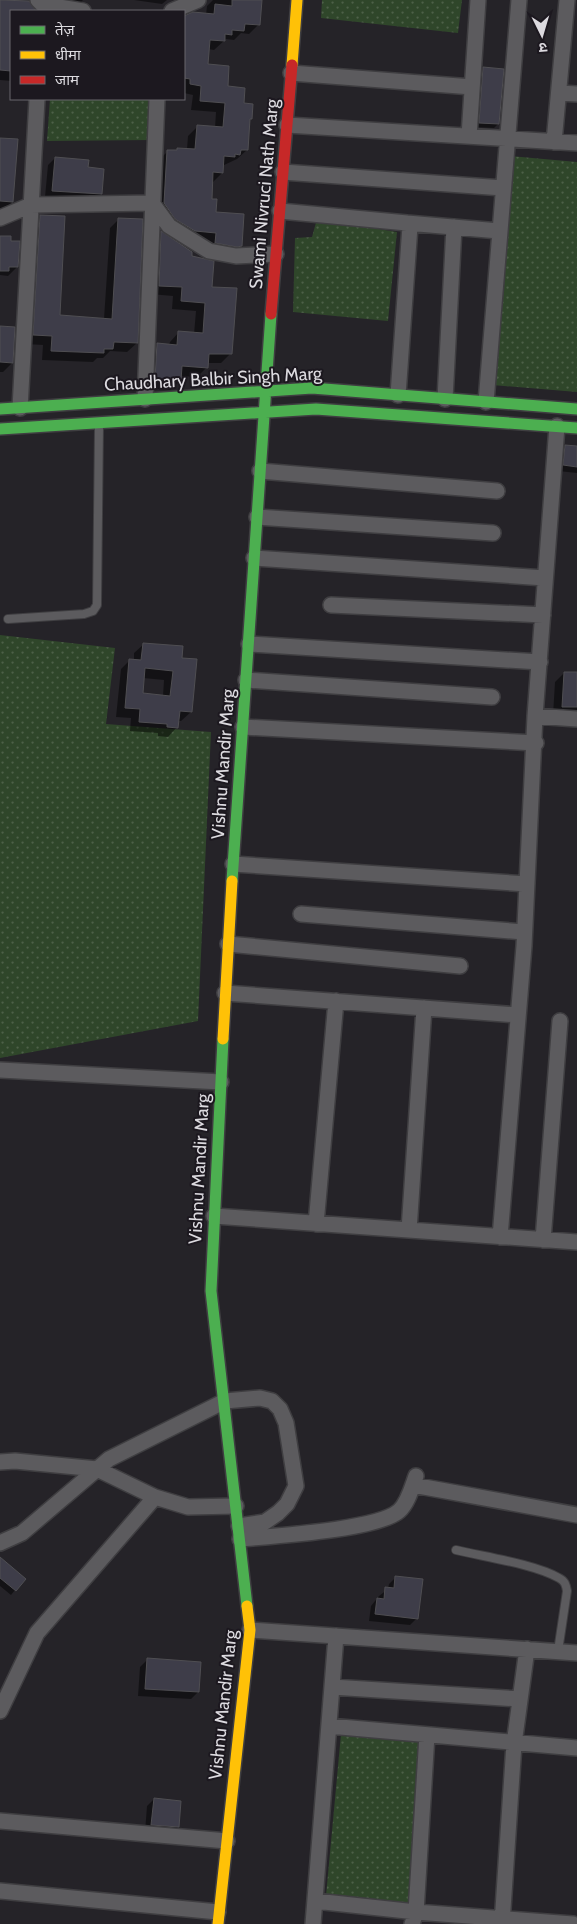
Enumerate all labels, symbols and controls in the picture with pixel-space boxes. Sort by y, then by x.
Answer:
legend [10,10,185,100]
north arrow [517,10,567,60]
text: तेज़ [55,21,76,39]
text: उ [537,39,548,57]
text: धीमा [55,46,82,64]
text: जाम [55,71,80,89]
street label: Swami Nivruci Nath Marg [245,97,283,290]
street label: Chaudhary Balbir Singh Marg [104,362,323,396]
street label: Vishnu Mandir Marg [207,687,239,840]
street label: Vishnu Mandir Marg [184,1092,214,1245]
street label: Vishnu Mandir Marg [204,1628,242,1781]

